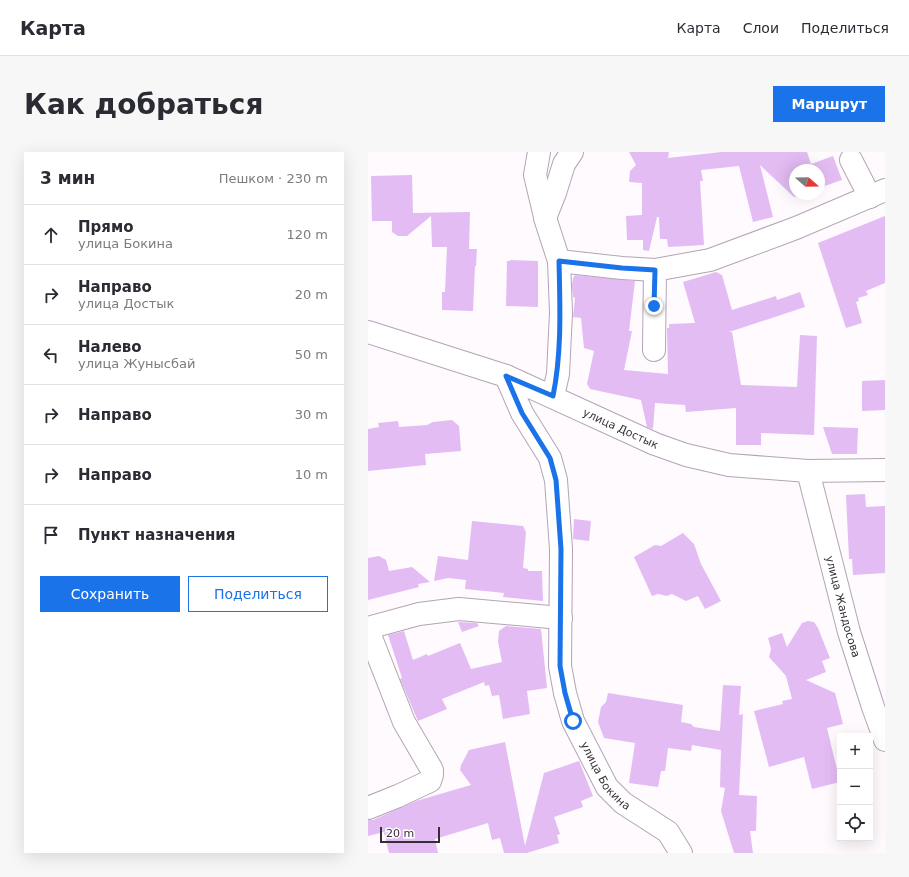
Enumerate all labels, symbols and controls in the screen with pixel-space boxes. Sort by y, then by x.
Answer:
text: Карта [20,17,86,39]
text: Карта [677,20,721,36]
text: Слои [743,20,779,36]
text: Поделиться [801,20,889,36]
button: Маршрут [773,86,885,122]
text: Как добраться [24,88,263,121]
north arrow [789,164,825,200]
text: 3 мин [40,168,95,188]
text: Пешком · 230 m [219,171,328,186]
text: Прямо [78,218,134,236]
icon: ahead [40,224,62,246]
text: 120 m [286,227,328,242]
text: улица Бокина [78,236,173,251]
text: Направо [78,278,152,296]
icon: right [40,284,62,306]
text: 20 m [295,287,328,302]
text: улица Достык [78,296,174,311]
route end [645,297,663,315]
text: Налево [78,338,142,356]
icon: left [40,344,62,366]
text: 50 m [295,347,328,362]
text: улица Жунысбай [78,356,195,371]
icon: right [40,404,62,426]
text: Направо [78,406,152,424]
street label: улица Достык [581,406,661,451]
text: 30 m [295,407,328,422]
icon: right [40,464,62,486]
text: Направо [78,466,152,484]
text: 10 m [295,467,328,482]
icon: arrive [40,524,62,546]
text: Пункт назначения [78,526,235,544]
street label: улица Жандосова [823,554,863,659]
button: Сохранить [40,576,180,612]
button: Поделиться [188,576,328,612]
route start [564,712,582,730]
map controls [837,733,873,841]
button: + [837,733,873,769]
street label: улица Бокина [578,739,633,813]
button: − [837,769,873,805]
button: locate [837,805,873,841]
scale bar [380,825,440,844]
text: 20 m [386,827,414,840]

